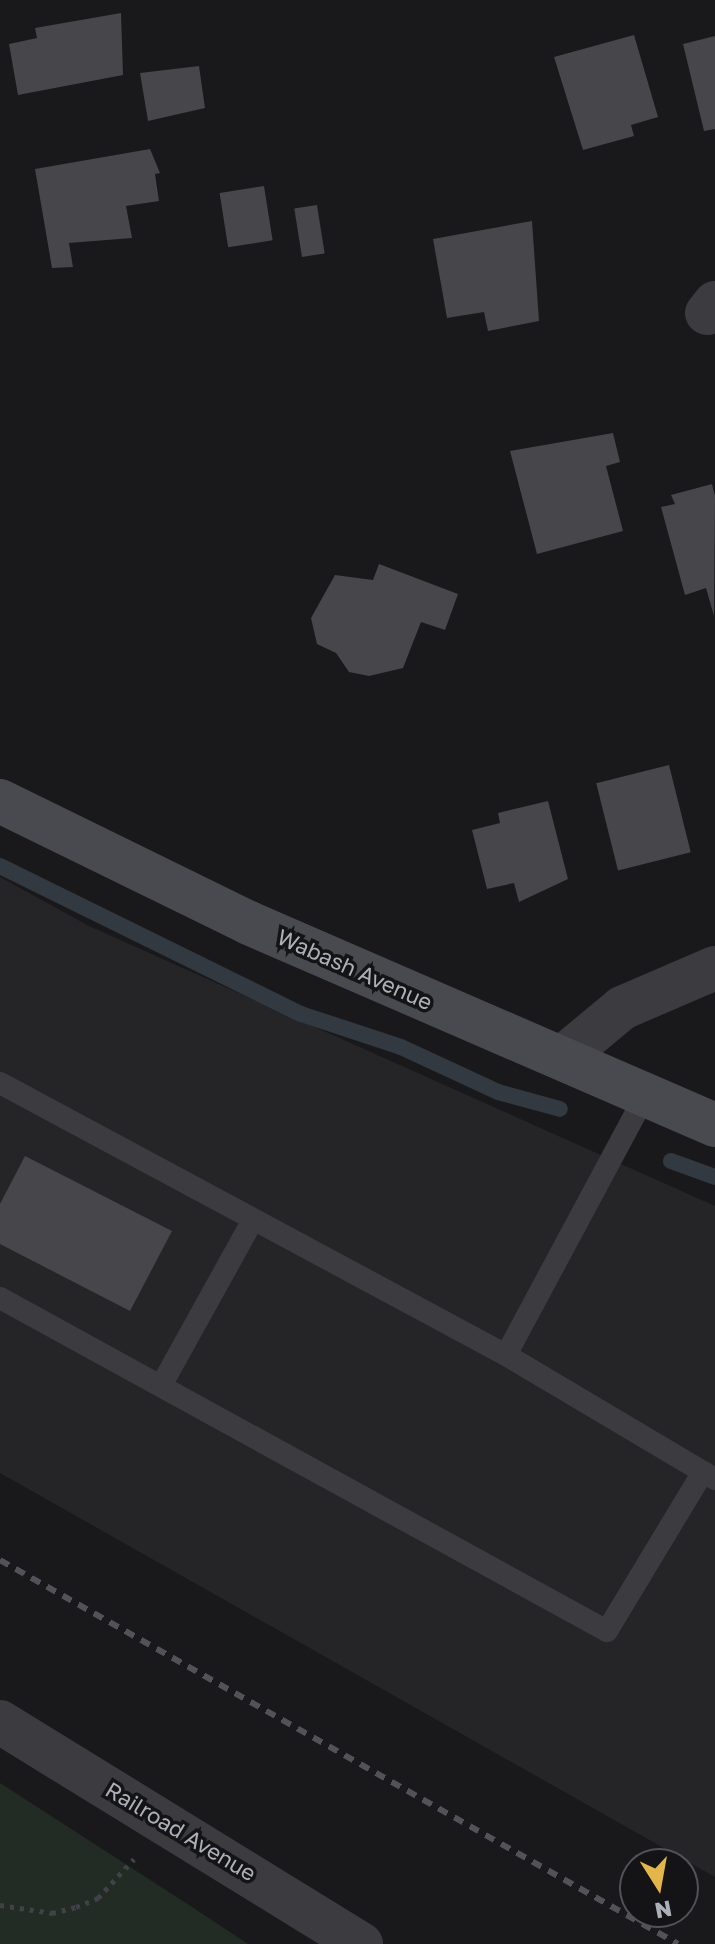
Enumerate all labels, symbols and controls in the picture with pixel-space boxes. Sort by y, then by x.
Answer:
street label: Wabash Avenue [273,923,437,1015]
street label: Railroad Avenue [101,1776,261,1886]
north arrow [619,1848,699,1928]
text: N [653,1895,674,1925]

